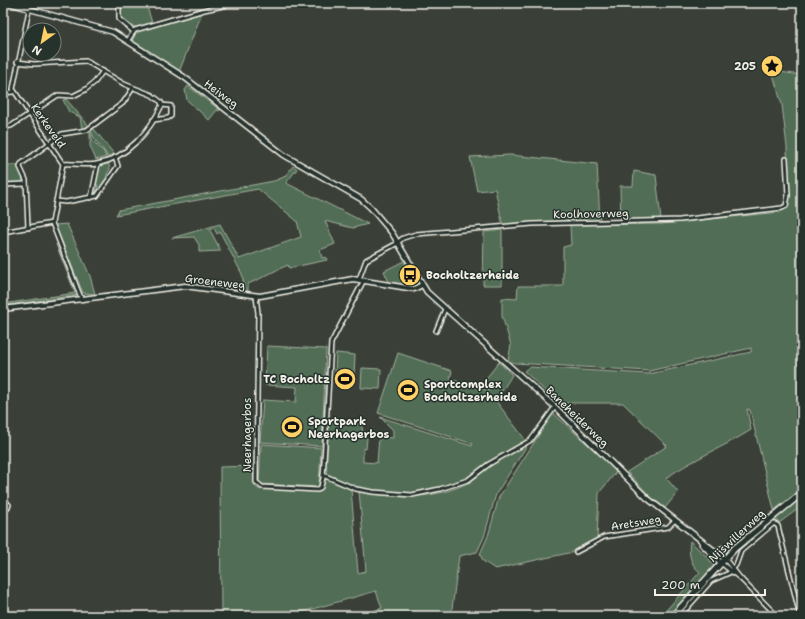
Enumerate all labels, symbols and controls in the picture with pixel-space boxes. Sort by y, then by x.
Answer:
north arrow [22,22,62,62]
text: N [29,41,45,59]
place icon: 205 [759,53,785,79]
place label: 205 [734,59,756,74]
street label: Heiweg [201,76,241,112]
street label: Kerkeveld [27,101,69,151]
street label: Koolhoverweg [553,206,629,222]
bus stop icon: Bocholtzerheide [397,262,423,288]
place label: Bocholtzerheide [426,268,520,283]
street label: Groeneweg [184,271,246,293]
sports icon: TC Bocholtz [332,366,358,392]
place label: TC Bocholtz [263,372,330,387]
sports icon: Sportcomplex Bocholtzerheide [395,377,421,403]
place label: Sportcomplex Bocholtzerheide [424,377,518,405]
street label: Baneheiderweg [542,383,612,451]
street label: Neerhagerbos [240,398,255,472]
sports icon: Sportpark Neerhagerbos [279,414,305,440]
place label: Sportpark Neerhagerbos [308,414,390,442]
street label: Nijswillerweg [706,506,769,566]
street label: Aretsweg [610,512,663,534]
scale bar [655,571,765,597]
text: 200 m [661,577,700,593]

